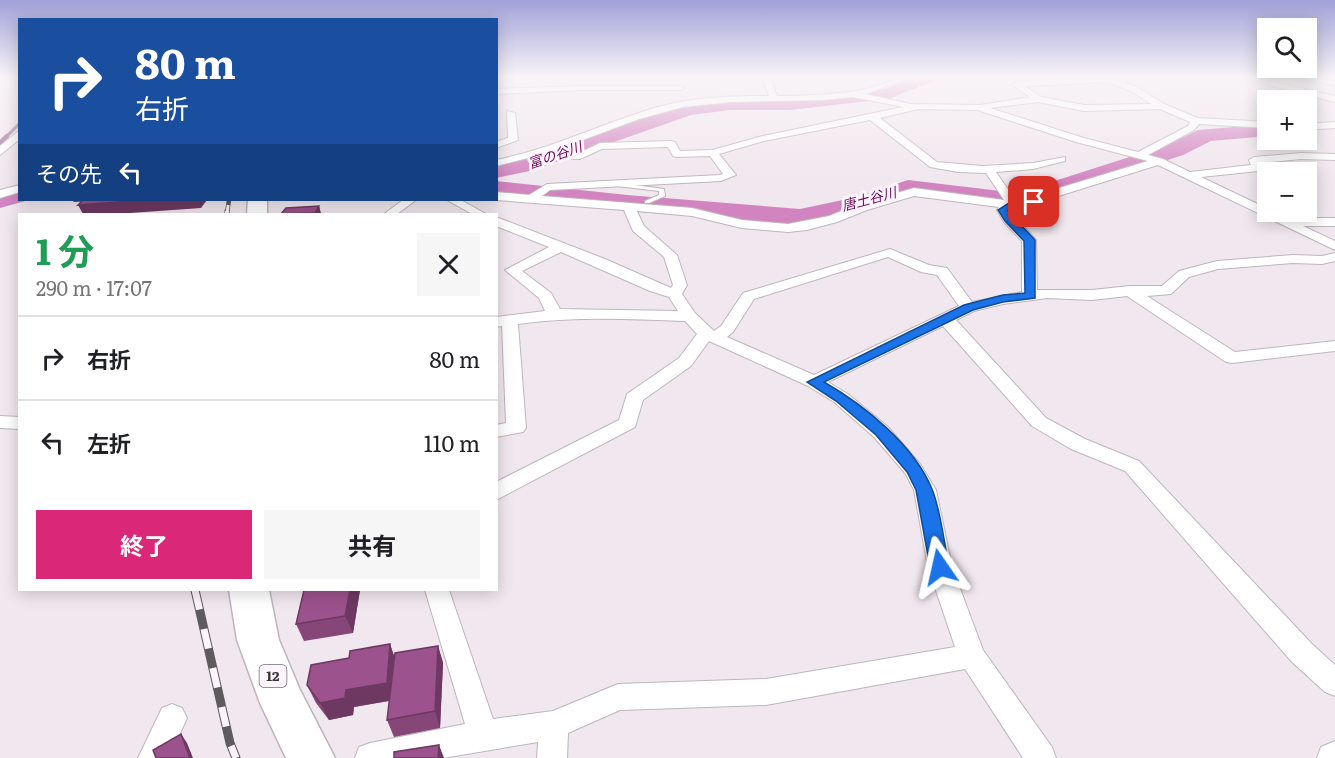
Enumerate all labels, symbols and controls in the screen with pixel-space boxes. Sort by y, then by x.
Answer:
map controls [1257,18,1317,222]
button: search [1257,18,1317,78]
text: 80 m [135,30,236,92]
icon: right [36,42,114,120]
text: 右折 [135,87,189,127]
button: + [1257,90,1317,150]
water label: 富の谷川 [525,135,586,173]
text: その先 [36,156,102,189]
icon: left [114,156,147,189]
button: − [1257,162,1317,222]
pin [1008,176,1059,227]
water label: 唐土谷川 [839,181,900,215]
icon: arrive [1017,185,1050,218]
text: 1 分 [36,223,94,276]
button: close [417,233,480,296]
text: 290 m · 17:07 [36,272,152,302]
icon: right [36,342,69,375]
text: 右折 [87,342,131,375]
text: 80 m [429,342,480,375]
icon: left [36,426,69,459]
text: 左折 [87,426,131,459]
text: 110 m [424,426,480,459]
button: 終了 [36,510,252,579]
button: 共有 [264,510,480,579]
position arrow [908,535,972,599]
road number: 12 [260,665,286,687]

